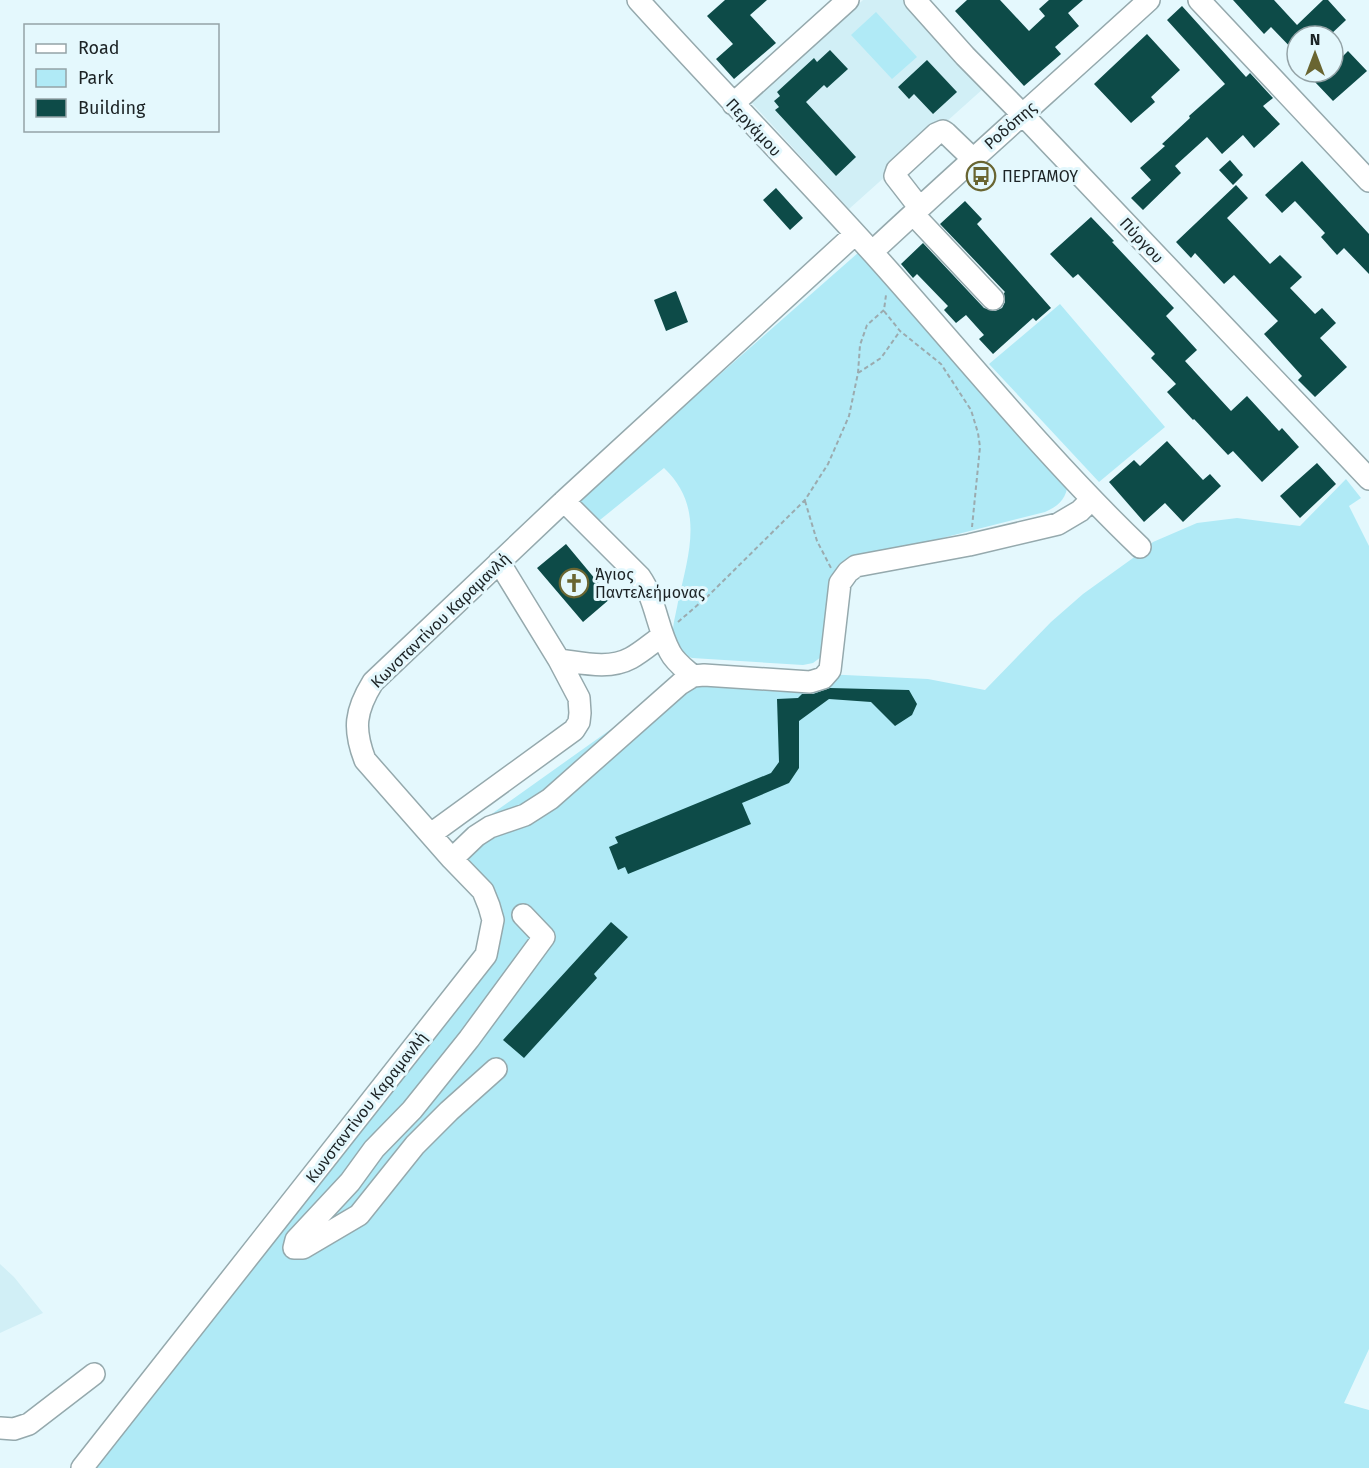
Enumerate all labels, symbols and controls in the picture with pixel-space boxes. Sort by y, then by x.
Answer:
legend [24,24,219,132]
north arrow [1285,24,1345,84]
text: N [1310,30,1320,49]
text: Road [78,37,120,59]
text: Park [78,67,114,89]
street label: Περγάμου [722,94,785,160]
text: Building [78,97,146,119]
street label: Ροδόπης [980,97,1041,153]
bus stop icon: ΠΕΡΓΑΜΟΥ [965,160,997,192]
place label: ΠΕΡΓΑΜΟΥ [1002,167,1078,186]
street label: Πύργου [1116,214,1167,267]
street label: Κωνσταντίνου Καραμανλή [367,549,514,692]
place label: Άγιος Παντελεήμονας [595,565,706,602]
church icon: Άγιος Παντελεήμονας [558,567,590,599]
street label: Κωνσταντίνου Καραμανλή [302,1028,431,1186]

